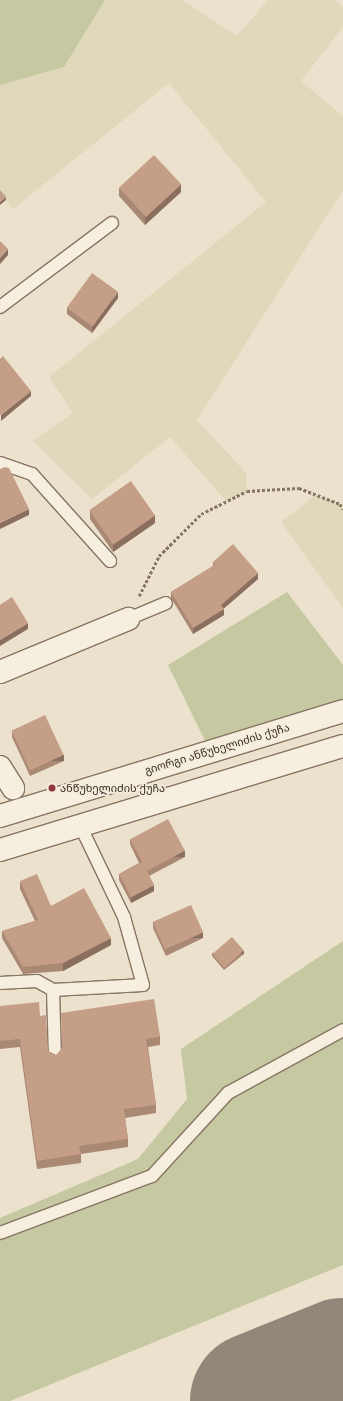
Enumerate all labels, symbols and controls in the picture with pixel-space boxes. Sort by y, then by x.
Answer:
street label: გიორგი ანწუხელიძის ქუჩა [143,721,291,777]
place label: ანწუხელიძის ქუჩა [60,781,165,795]
marker: ანწუხელიძის ქუჩა [47,783,57,793]

